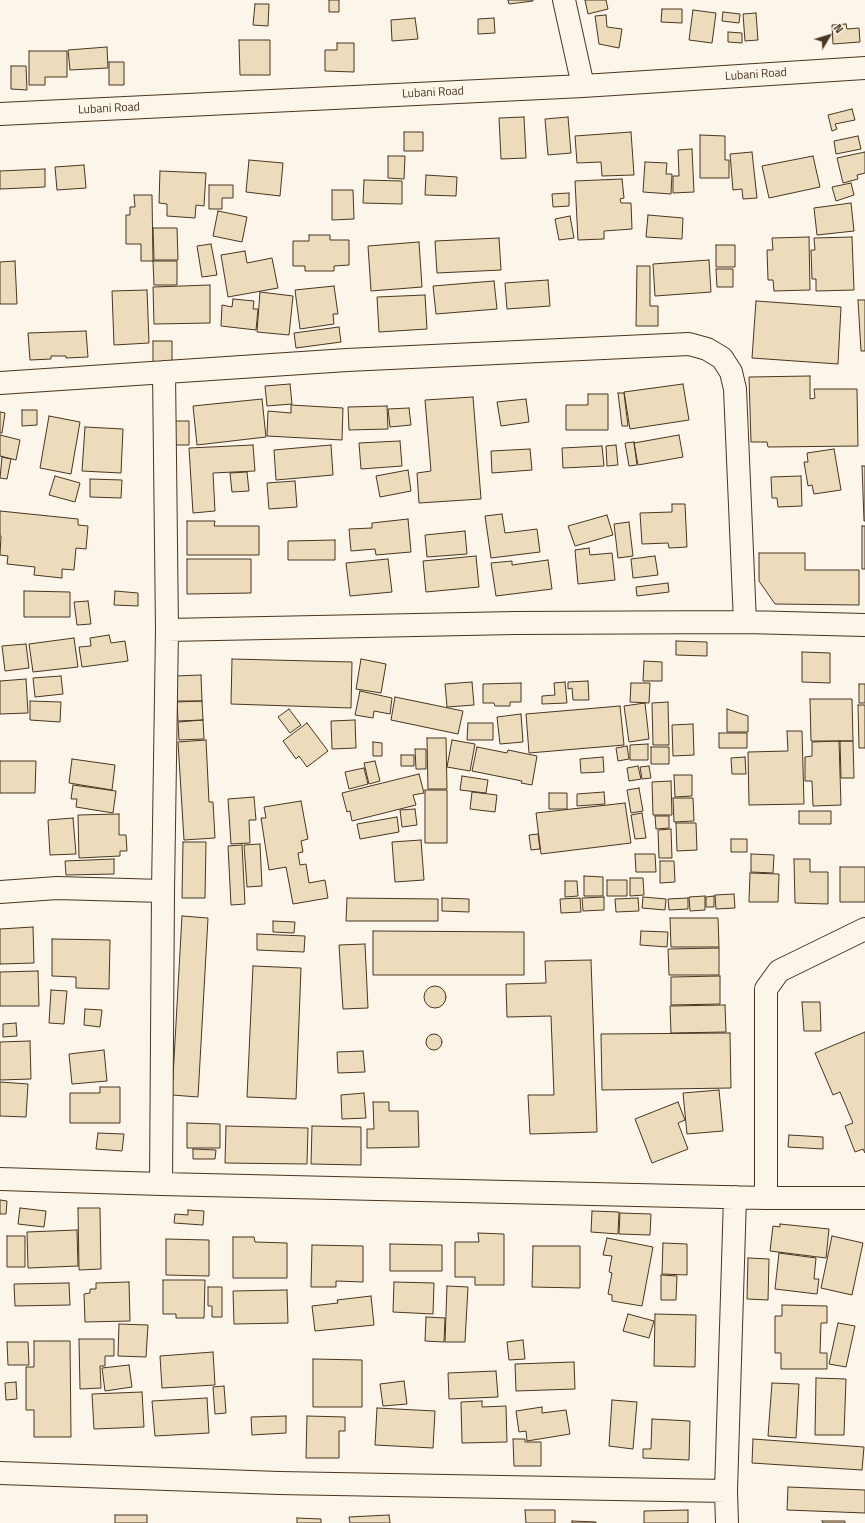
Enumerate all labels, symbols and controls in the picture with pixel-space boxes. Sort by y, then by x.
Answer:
north arrow [809,16,849,56]
text: N [830,21,847,37]
street label: Lubani Road [725,66,787,84]
street label: Lubani Road [402,84,464,102]
street label: Lubani Road [78,100,140,118]

